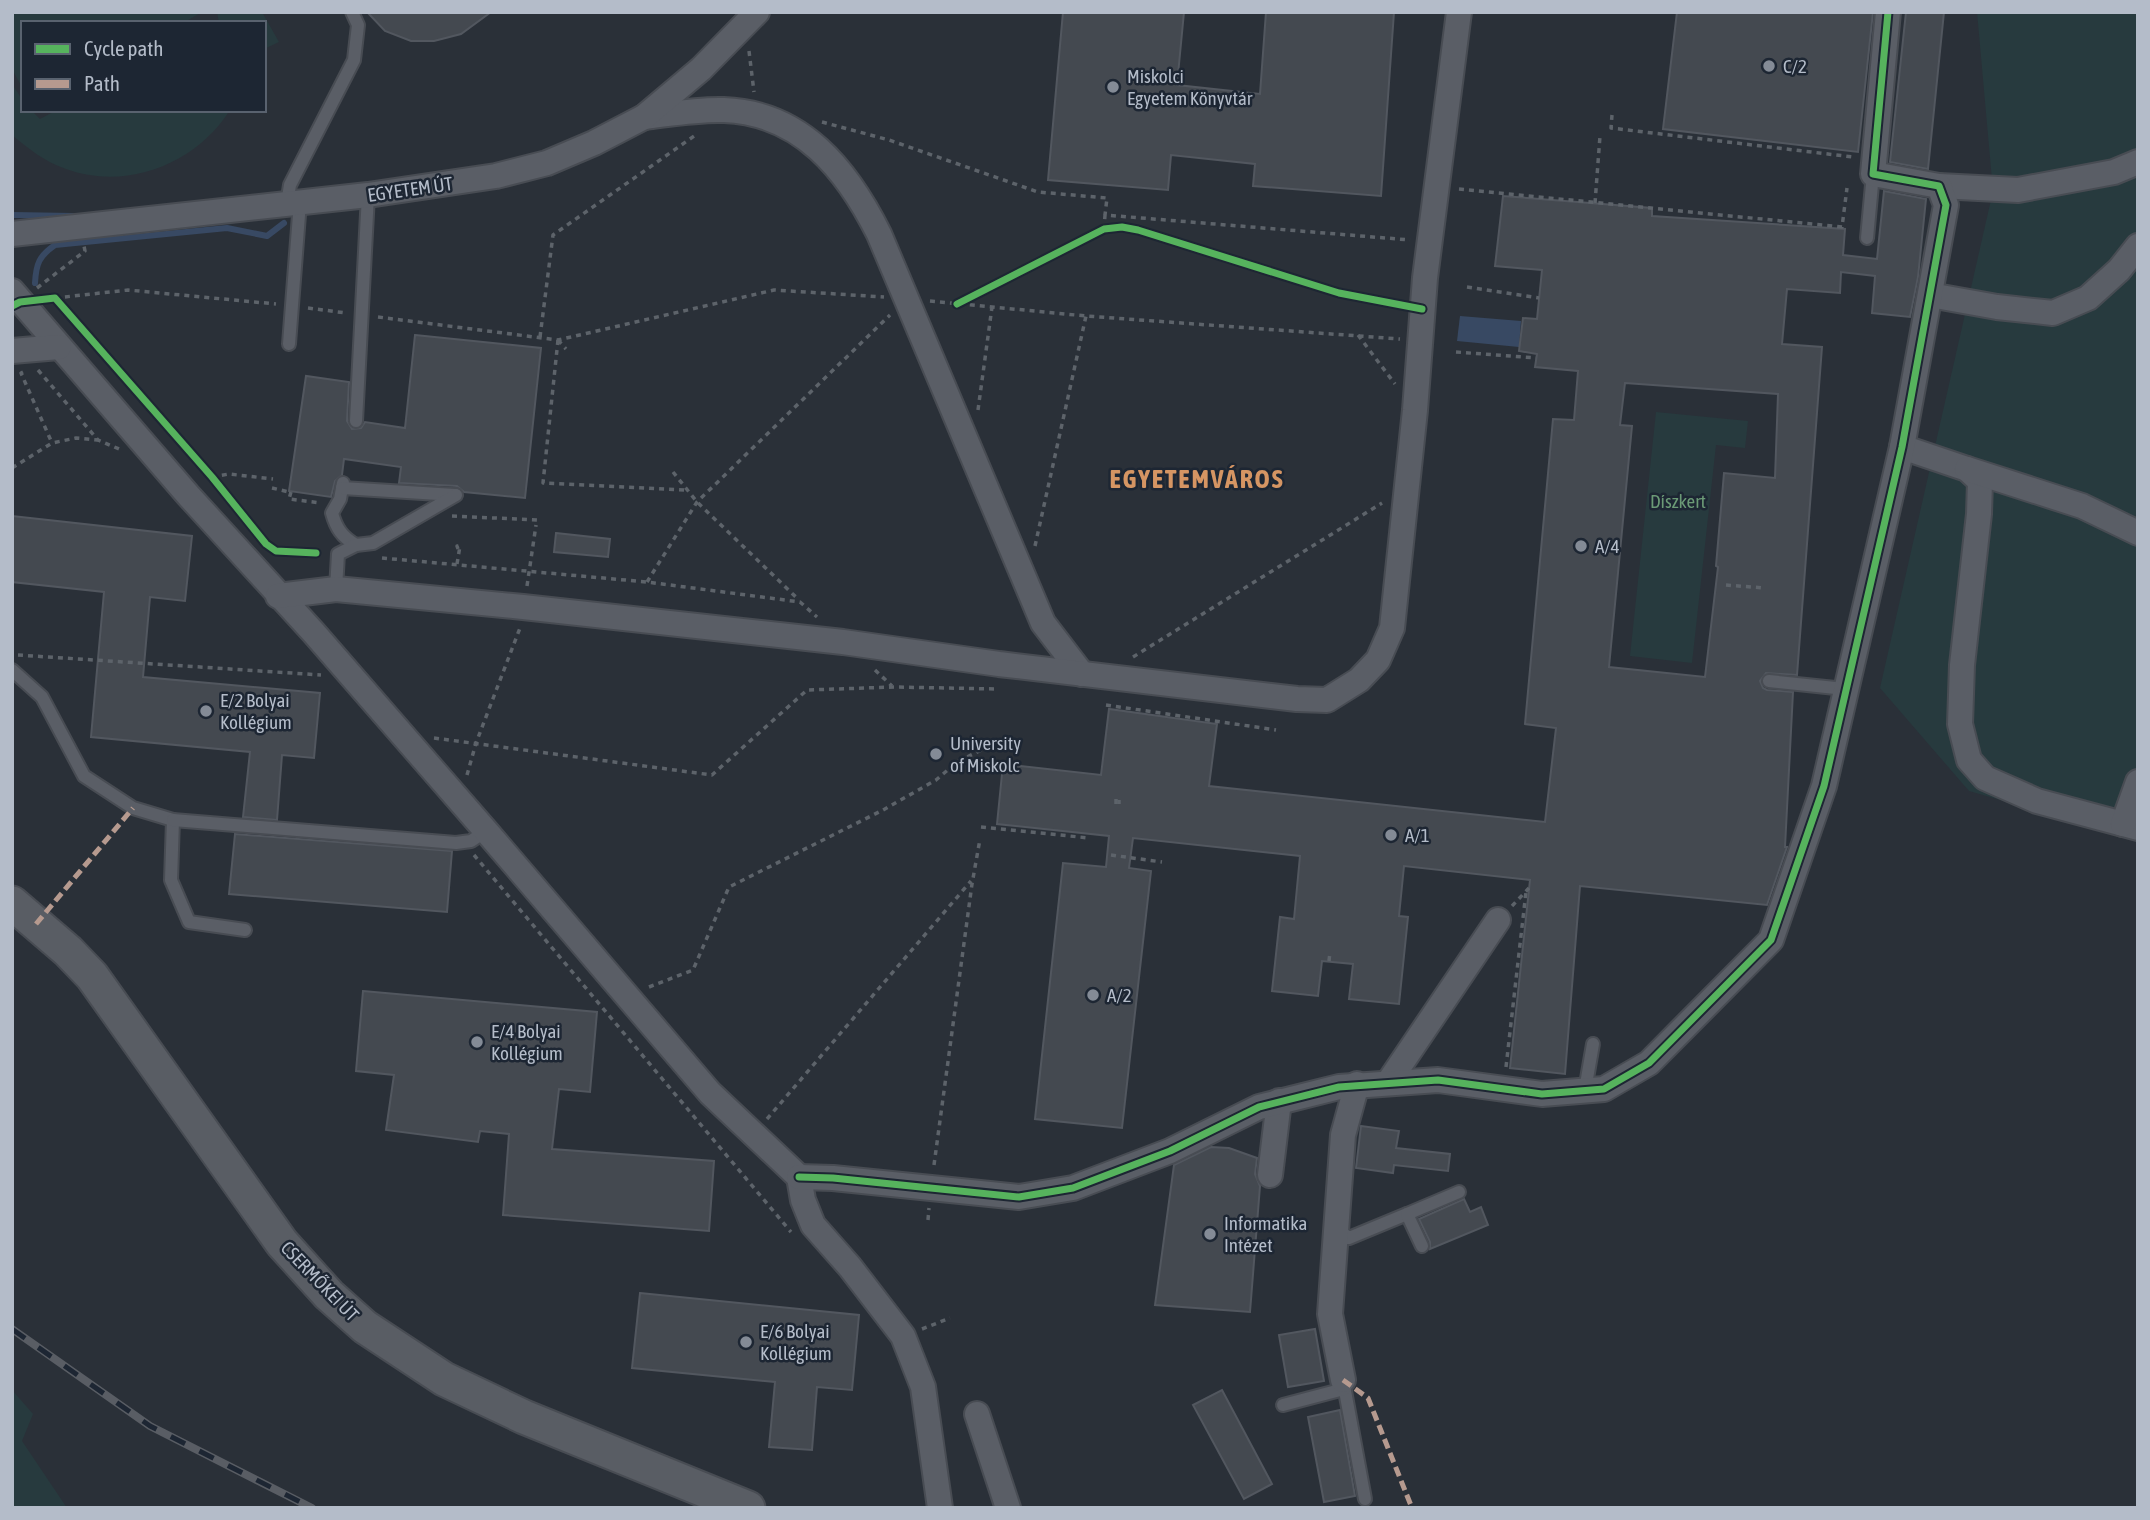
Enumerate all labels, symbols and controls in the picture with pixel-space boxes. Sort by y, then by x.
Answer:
legend [21,21,266,112]
text: Cycle path [84,36,163,60]
place label: C/2 [1783,55,1807,77]
marker: C/2 [1761,58,1777,74]
place label: Miskolci Egyetem Könyvtár [1127,65,1253,109]
text: Path [84,71,120,95]
marker: Miskolci Egyetem Könyvtár [1105,79,1121,95]
street label: EGYETEM ÚT [366,172,455,206]
district label: EGYETEMVÁROS [1109,464,1285,494]
park label: Díszkert [1650,490,1706,512]
place label: A/4 [1595,535,1620,557]
marker: A/4 [1573,538,1589,554]
place label: E/2 Bolyai Kollégium [220,689,292,733]
marker: E/2 Bolyai Kollégium [198,703,214,719]
place label: University of Miskolc [950,732,1021,776]
marker: University of Miskolc [928,746,944,762]
place label: A/1 [1405,824,1430,846]
marker: A/1 [1383,827,1399,843]
place label: A/2 [1107,984,1132,1006]
marker: A/2 [1085,987,1101,1003]
place label: E/4 Bolyai Kollégium [491,1020,563,1064]
marker: E/4 Bolyai Kollégium [469,1034,485,1050]
place label: Informatika Intézet [1224,1212,1307,1256]
marker: Informatika Intézet [1202,1226,1218,1242]
street label: CSERMŐKEI ÚT [277,1237,364,1326]
place label: E/6 Bolyai Kollégium [760,1320,832,1364]
marker: E/6 Bolyai Kollégium [738,1334,754,1350]

